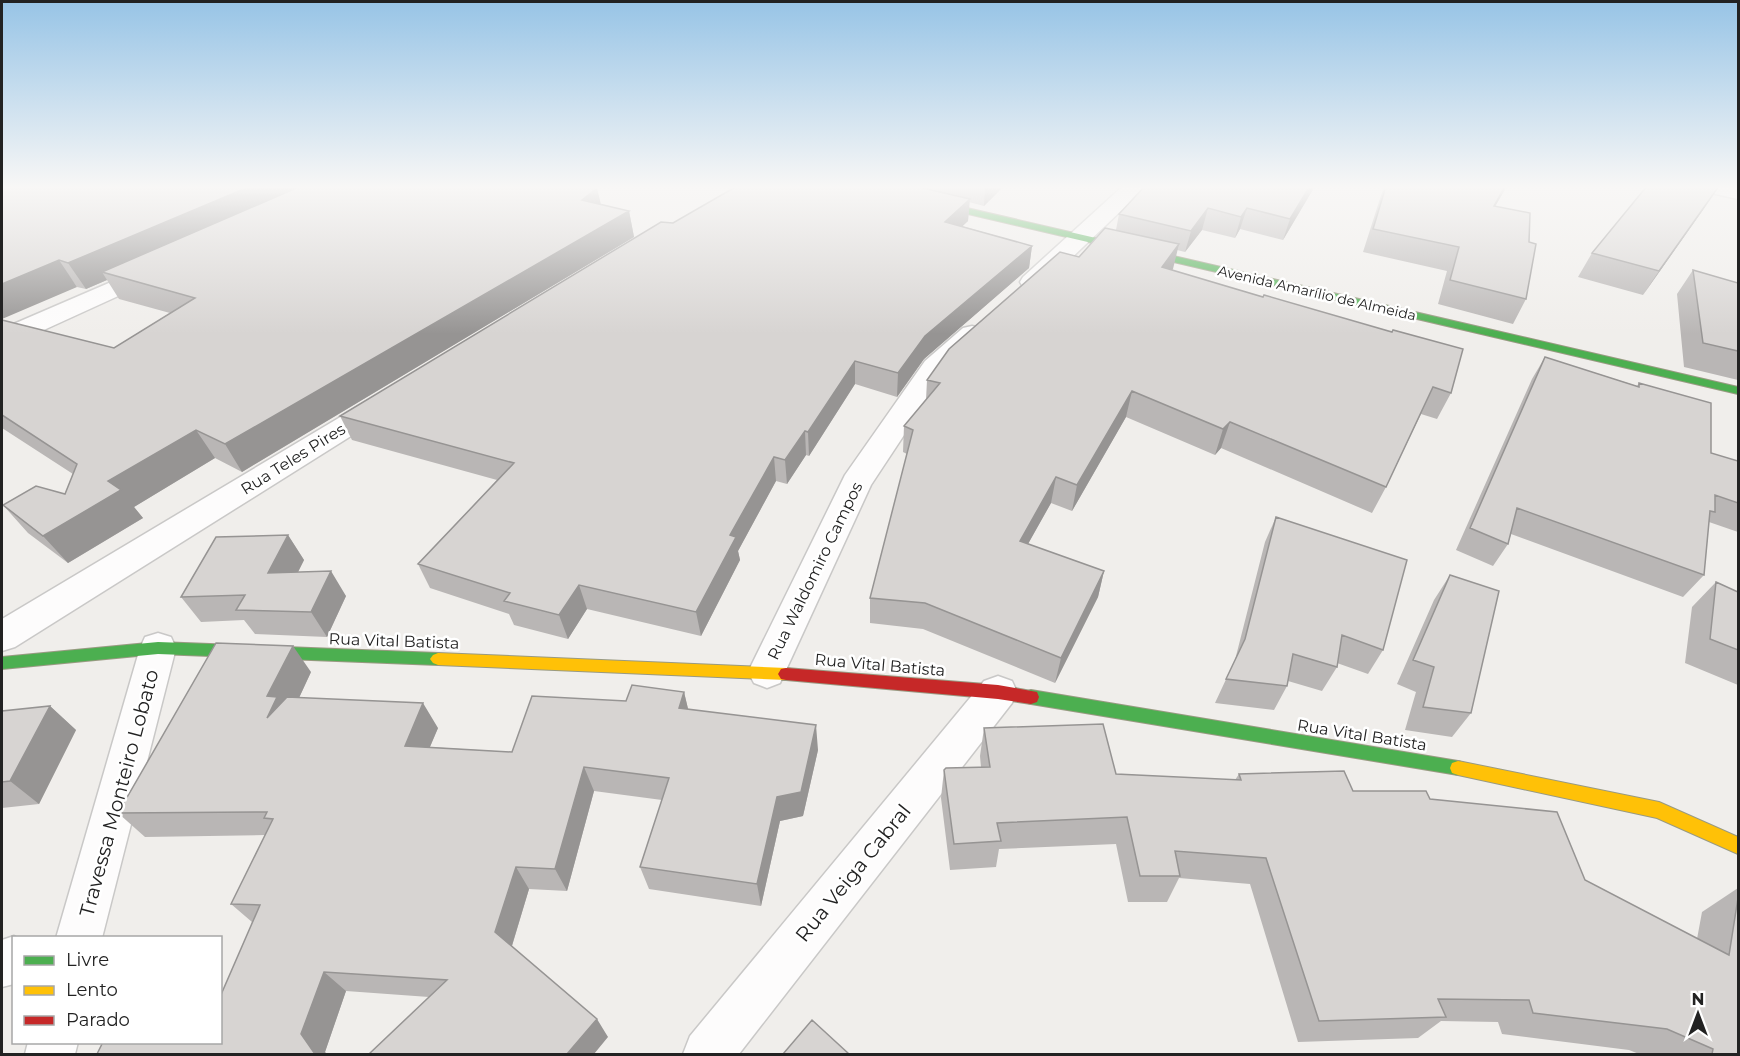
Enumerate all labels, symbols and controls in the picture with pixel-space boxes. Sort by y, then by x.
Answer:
street label: Avenida Amarílio de Almeida [1216,261,1418,325]
street label: Rua Teles Pires [237,419,349,499]
street label: Rua Waldomiro Campos [764,479,866,663]
street label: Rua Vital Batista [328,629,460,653]
street label: Rua Vital Batista [814,650,946,680]
street label: Travessa Monteiro Lobato [74,667,164,919]
street label: Rua Vital Batista [1296,715,1428,755]
street label: Rua Veiga Cabral [790,799,916,947]
legend [12,936,222,1044]
text: Livre [66,949,109,971]
text: Lento [66,979,118,1001]
north arrow [1668,984,1728,1044]
text: N [1692,990,1704,1009]
text: Parado [66,1009,130,1031]

